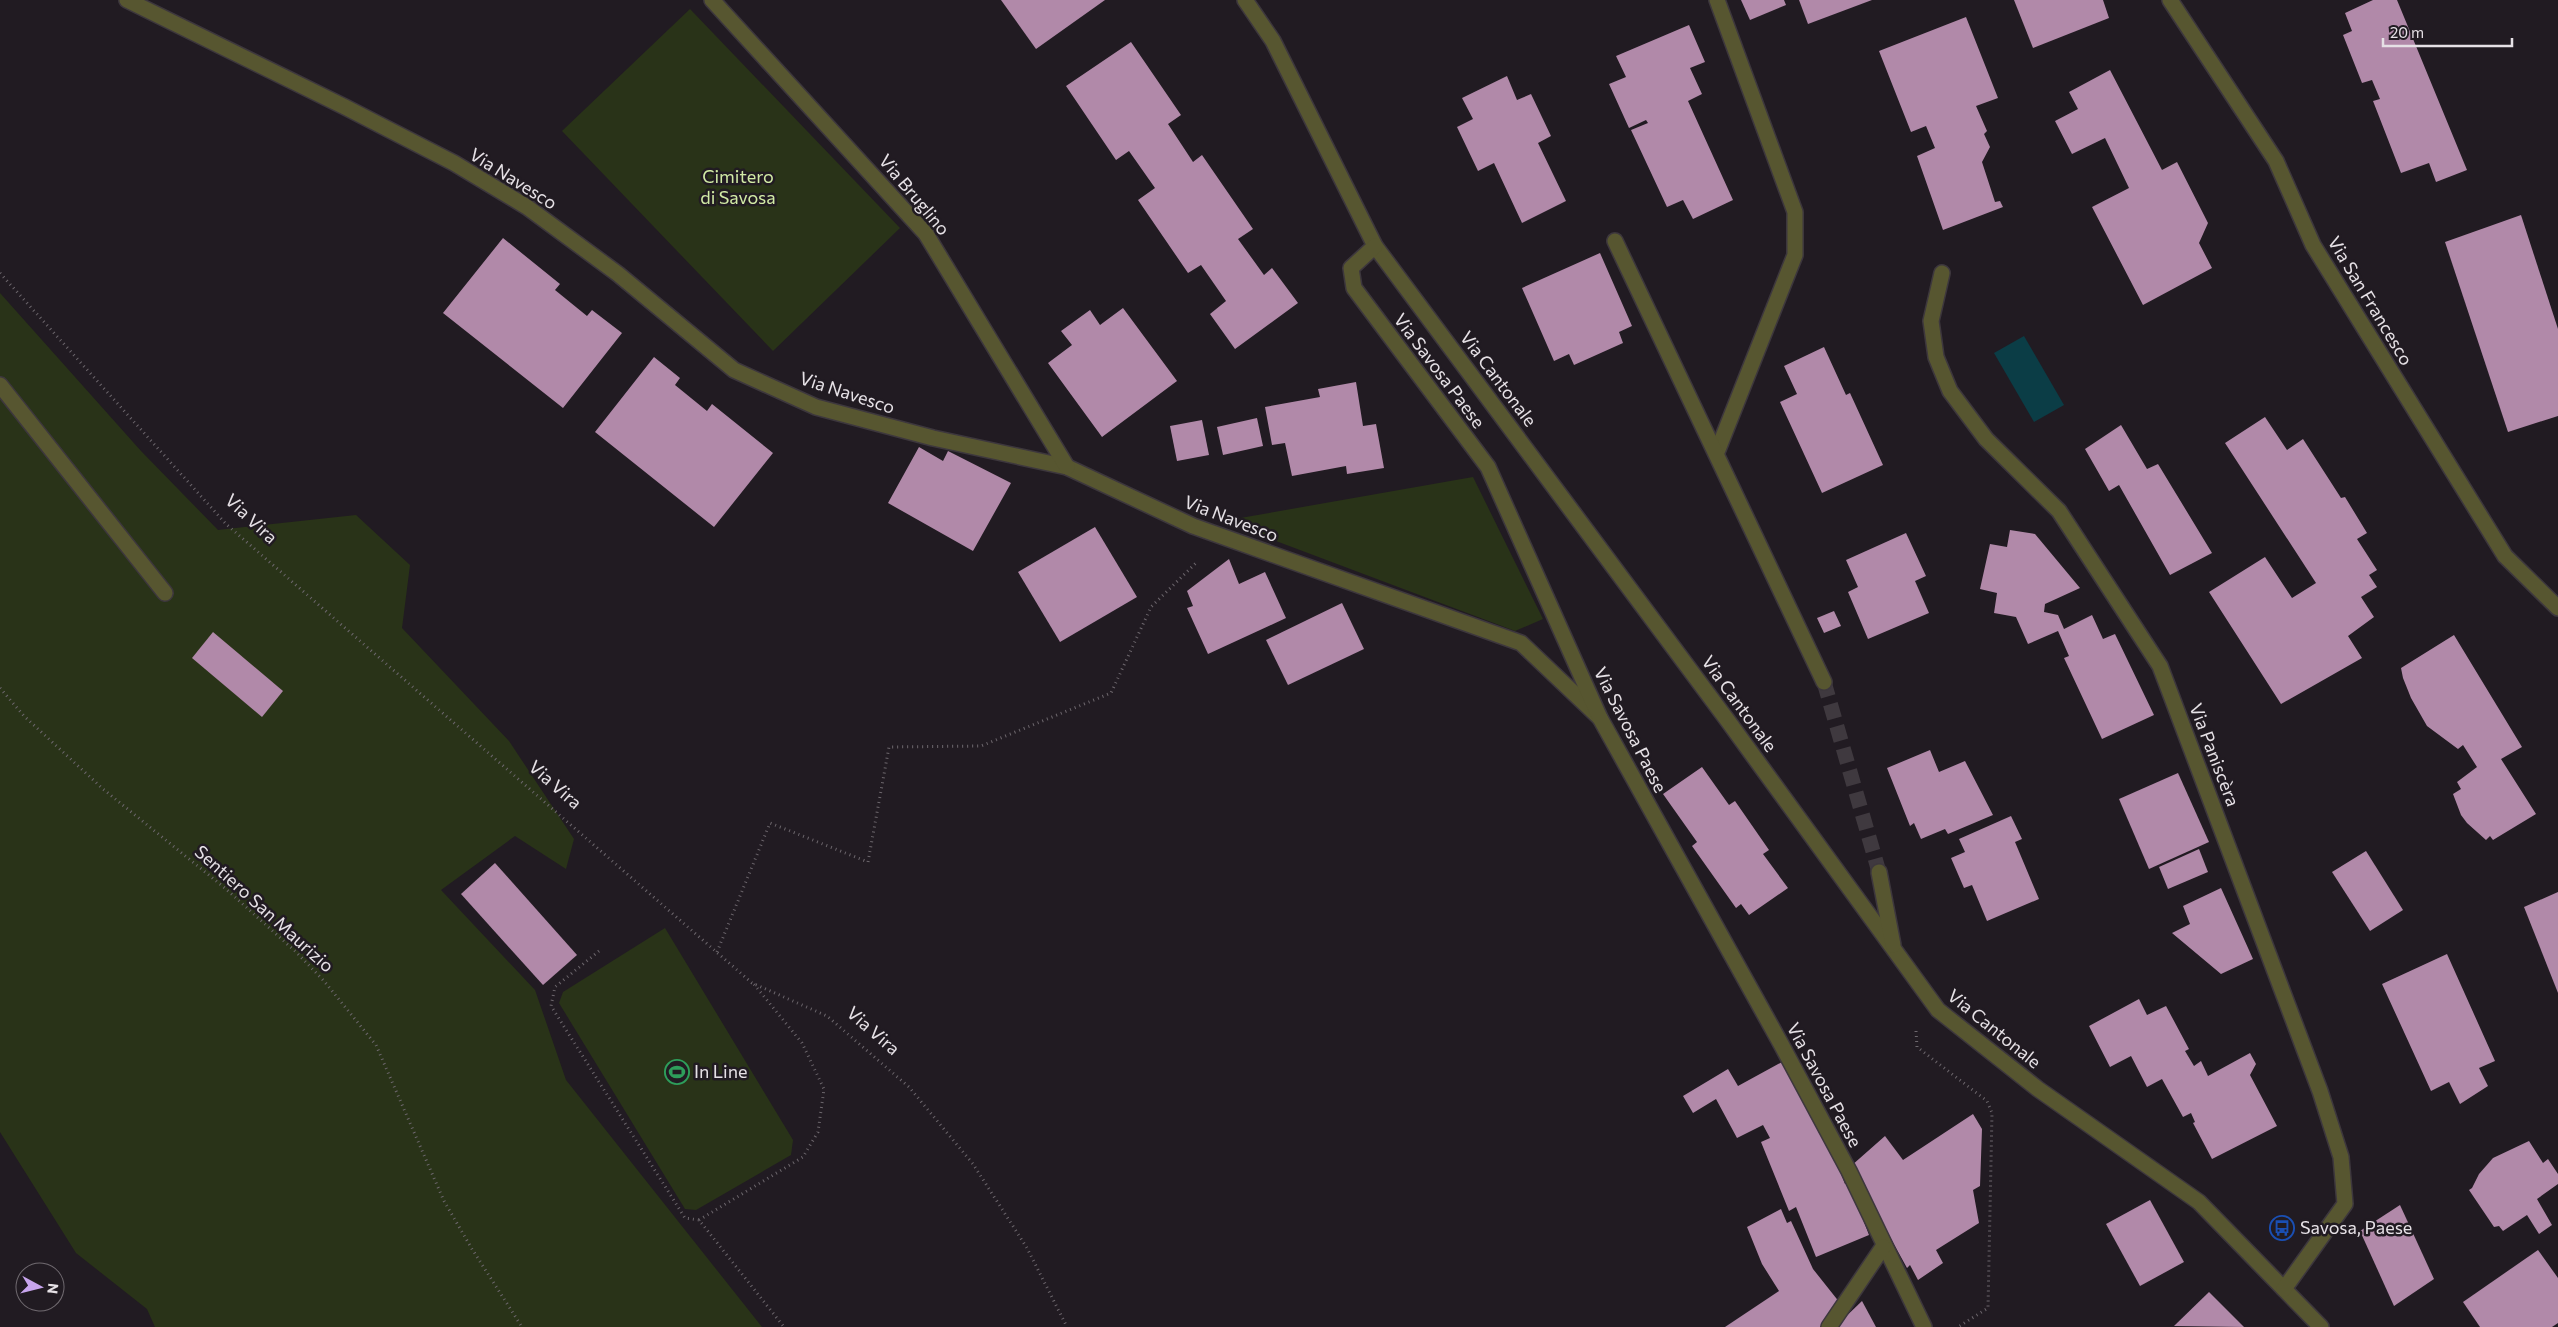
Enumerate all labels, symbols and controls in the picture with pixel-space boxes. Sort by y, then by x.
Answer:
scale bar [2383,15,2512,47]
text: 20 m [2390,23,2424,41]
street label: Via Navesco [466,143,561,214]
street label: Via Bruglino [875,149,955,239]
park label: Cimitero di Savosa [700,165,776,208]
street label: Via San Francesco [2324,232,2418,369]
street label: Via Savosa Paese [1389,309,1490,432]
street label: Via Cantonale [1456,326,1542,430]
street label: Via Navesco [797,366,898,418]
street label: Via Vira [221,489,282,548]
street label: Via Navesco [1181,490,1281,546]
street label: Via Cantonale [1697,651,1782,756]
street label: Via Savosa Paese [1590,663,1672,796]
street label: Via Paniscèra [2185,700,2245,809]
street label: Via Vira [525,755,587,813]
street label: Sentiero San Maurizio [191,840,339,976]
street label: Via Cantonale [1944,984,2046,1073]
street label: Via Vira [843,1001,905,1059]
street label: Via Savosa Paese [1783,1018,1867,1151]
sports icon: In Line [664,1059,690,1085]
place label: In Line [694,1060,748,1082]
bus stop icon: Savosa, Paese [2269,1215,2295,1241]
place label: Savosa, Paese [2300,1216,2412,1238]
north arrow [15,1262,65,1312]
text: N [44,1282,62,1295]

